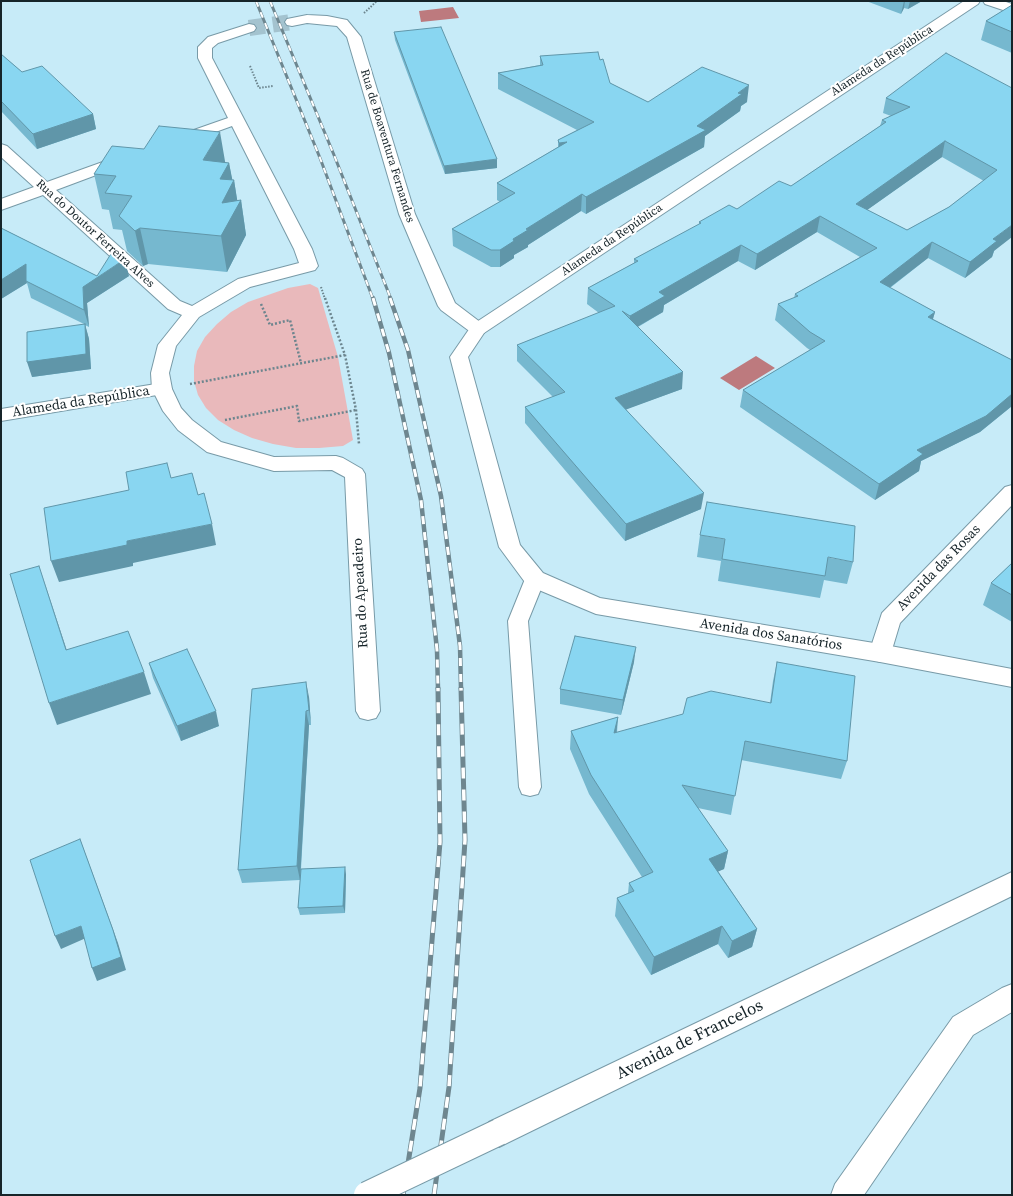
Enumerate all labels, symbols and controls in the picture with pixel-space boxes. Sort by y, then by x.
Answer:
street label: Alameda da República [828,23,936,99]
street label: Rua de Boaventura Fernandes [357,68,417,224]
street label: Rua do Doutor Ferreira Alves [33,177,157,291]
street label: Alameda da República [559,201,665,279]
street label: Alameda da República [11,383,151,421]
street label: Avenida das Rosas [894,521,984,615]
street label: Rua do Apeadeiro [350,537,372,649]
street label: Avenida dos Sanatórios [699,615,843,655]
street label: Avenida de Francelos [613,996,767,1084]

